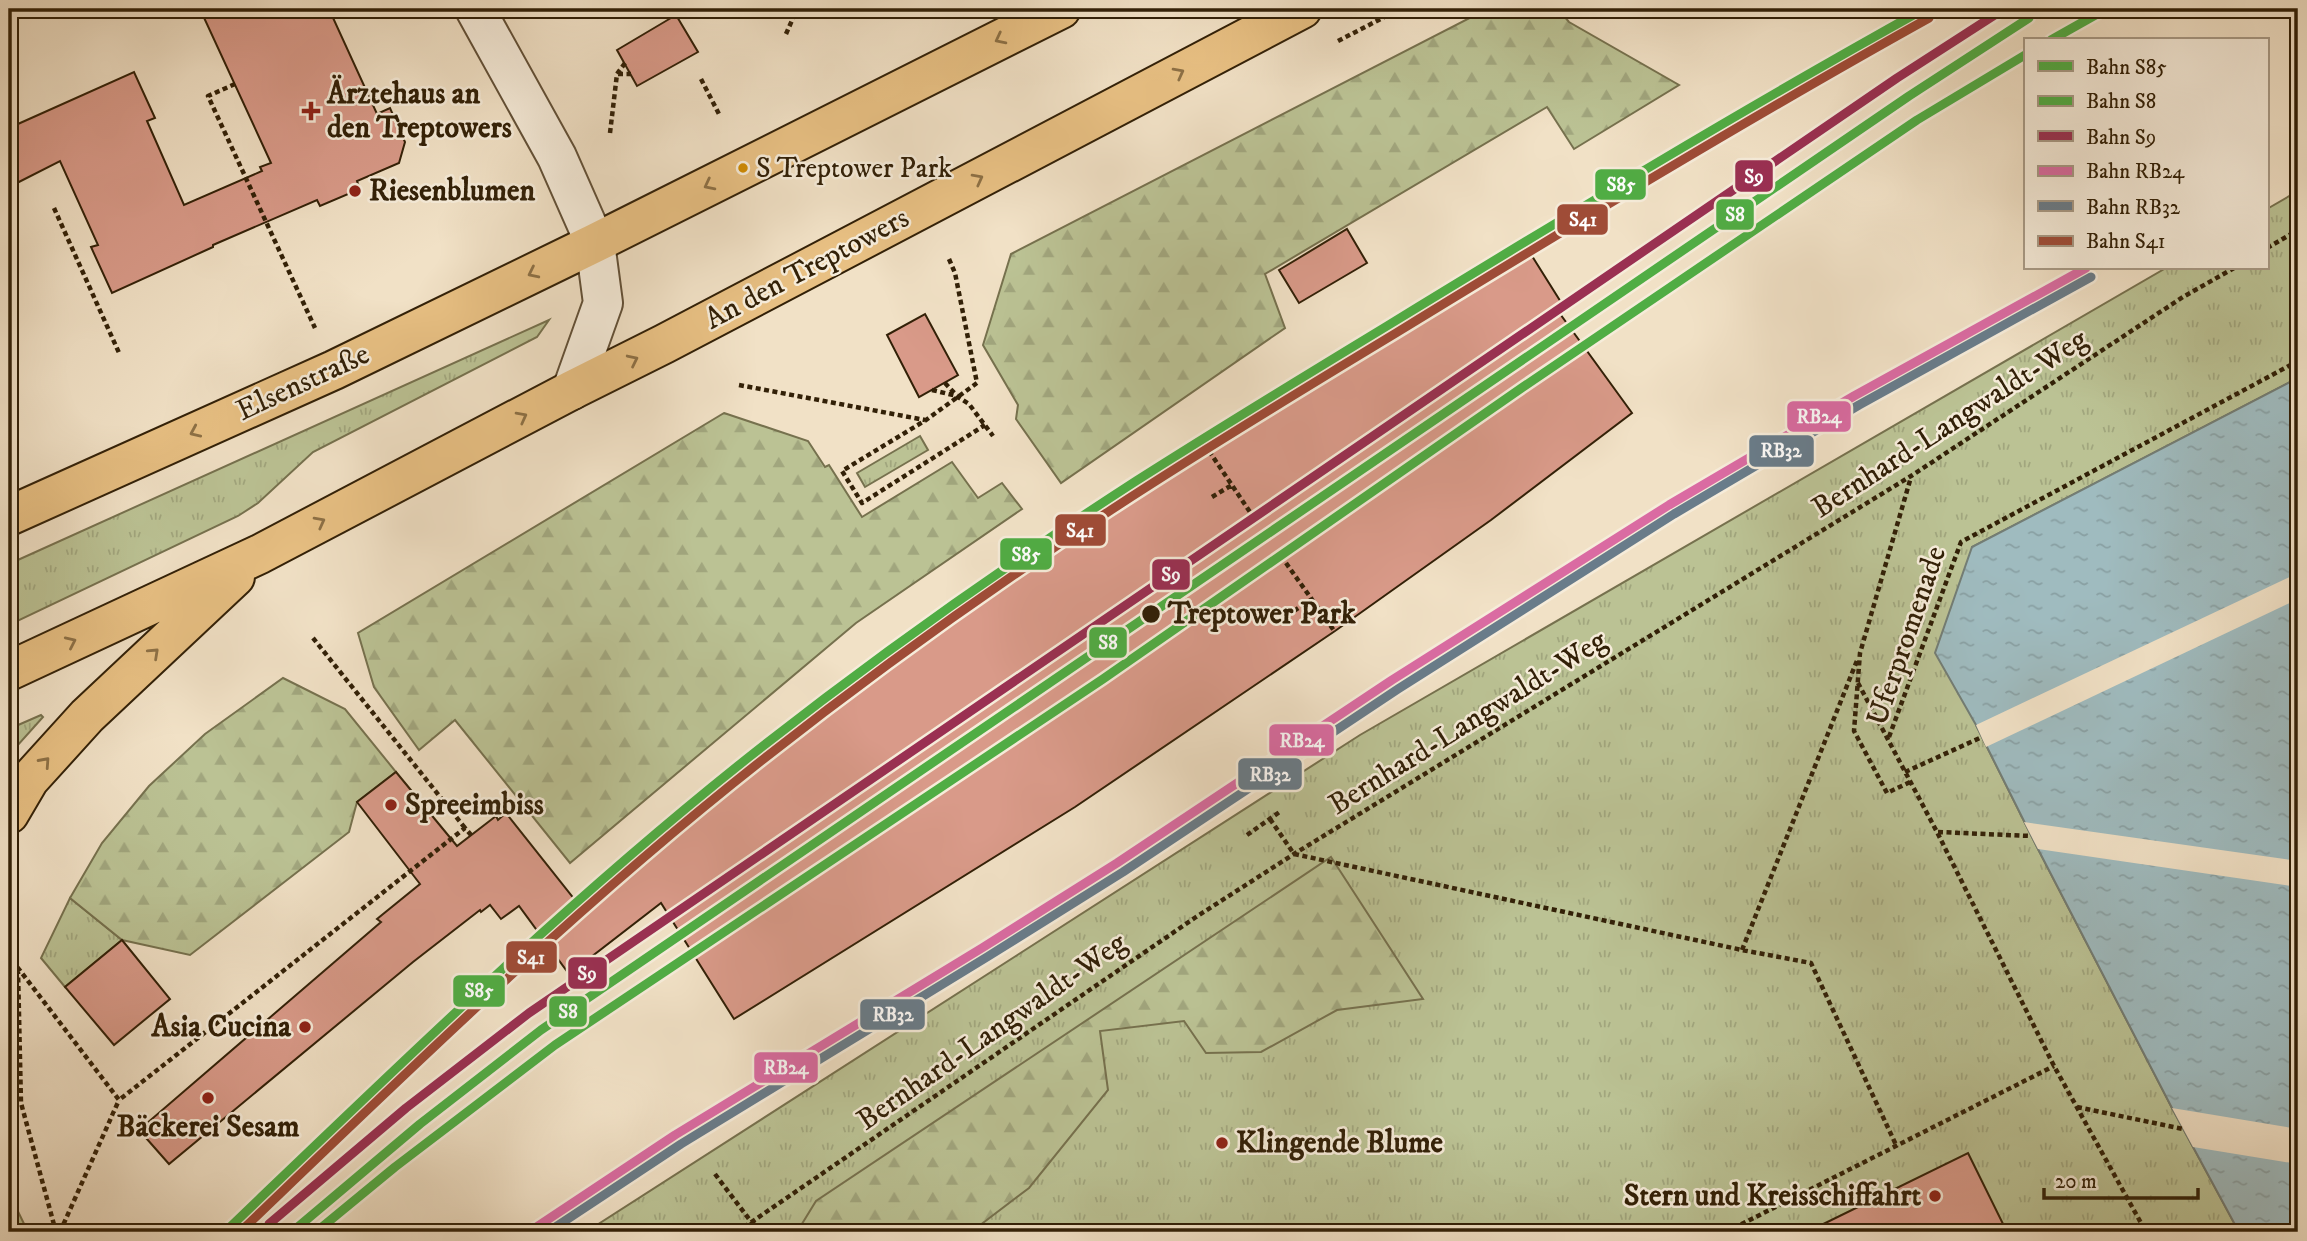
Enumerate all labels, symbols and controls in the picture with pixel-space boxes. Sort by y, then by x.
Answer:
one-way arrow [995,31,1007,45]
legend [2024,38,2268,270]
text: Bahn S85 [2086,55,2167,81]
one-way arrow [1172,68,1184,82]
place label: Ärztehaus an den Treptowers [326,74,512,147]
text: Bahn S8 [2086,89,2156,115]
marker: Ärztehaus an den Treptowers [301,101,321,121]
text: Bahn S9 [2086,125,2156,151]
place label: S Treptower Park [756,151,952,186]
line badge: S9 [1734,159,1774,193]
text: Bahn RB24 [2086,159,2185,185]
marker: S Treptower Park [736,161,750,175]
text: S9 [1744,166,1764,189]
line badge: S85 [1594,168,1647,201]
place label: Riesenblumen [369,173,535,210]
one-way arrow [971,174,983,187]
text: S85 [1607,174,1636,197]
one-way arrow [704,177,716,191]
marker: Riesenblumen [347,183,363,199]
text: Bahn RB32 [2086,195,2181,221]
line badge: S8 [1715,198,1755,231]
street label: An den Treptowers [699,200,915,338]
line badge: S41 [1556,203,1609,236]
text: S8 [1725,204,1745,227]
text: S41 [1569,209,1597,232]
text: Bahn S41 [2086,229,2166,255]
one-way arrow [528,265,540,279]
street label: Bernhard-Langwaldt-Weg [1805,321,2095,527]
street label: Elsenstraße [231,336,375,430]
one-way arrow [626,355,638,369]
line badge: RB24 [1786,400,1852,433]
text: RB24 [1797,406,1843,429]
one-way arrow [515,411,527,425]
one-way arrow [189,424,202,438]
line badge: RB32 [1748,434,1815,468]
text: RB32 [1760,440,1802,463]
line badge: S41 [1054,513,1107,547]
one-way arrow [313,517,325,530]
text: S41 [1066,520,1094,543]
line badge: S85 [999,537,1053,571]
street label: Uferpromenade [1859,542,1955,730]
text: S85 [1012,544,1041,567]
line badge: S9 [1151,558,1191,591]
text: S9 [1161,564,1181,587]
place label: Treptower Park [1167,596,1357,633]
marker: Treptower Park [1140,603,1162,625]
street label: Bernhard-Langwaldt-Weg [1322,622,1614,824]
line badge: S8 [1088,626,1128,659]
text: S8 [1098,632,1118,655]
one-way arrow [64,636,76,650]
one-way arrow [146,648,159,661]
line badge: RB24 [1268,723,1335,757]
text: RB24 [1280,730,1326,753]
line badge: RB32 [1237,757,1303,791]
one-way arrow [36,758,49,771]
text: RB32 [1249,764,1291,787]
place label: Spreeimbiss [405,787,544,824]
marker: Spreeimbiss [383,797,399,813]
street label: Bernhard-Langwaldt-Weg [850,925,1134,1139]
line badge: S41 [505,940,558,974]
text: S41 [517,947,545,970]
line badge: S9 [567,956,608,990]
text: S9 [577,963,597,986]
line badge: S85 [452,974,506,1008]
text: S85 [465,980,494,1003]
line badge: S8 [548,995,588,1028]
line badge: RB32 [859,998,926,1031]
text: S8 [558,1001,578,1024]
text: RB32 [872,1004,914,1027]
place label: Asia Cucina [150,1009,292,1046]
marker: Asia Cucina [297,1019,313,1035]
line badge: RB24 [753,1051,819,1084]
text: RB24 [764,1057,810,1080]
marker: Bäckerei Sesam [200,1090,216,1106]
place label: Bäckerei Sesam [117,1109,300,1146]
place label: Klingende Blume [1236,1125,1444,1162]
marker: Klingende Blume [1214,1135,1230,1151]
scale bar [2044,1157,2198,1201]
text: 20 m [2055,1169,2097,1195]
place label: Stern und Kreisschiffahrt [1624,1178,1921,1215]
marker: Stern und Kreisschiffahrt [1927,1188,1943,1204]

